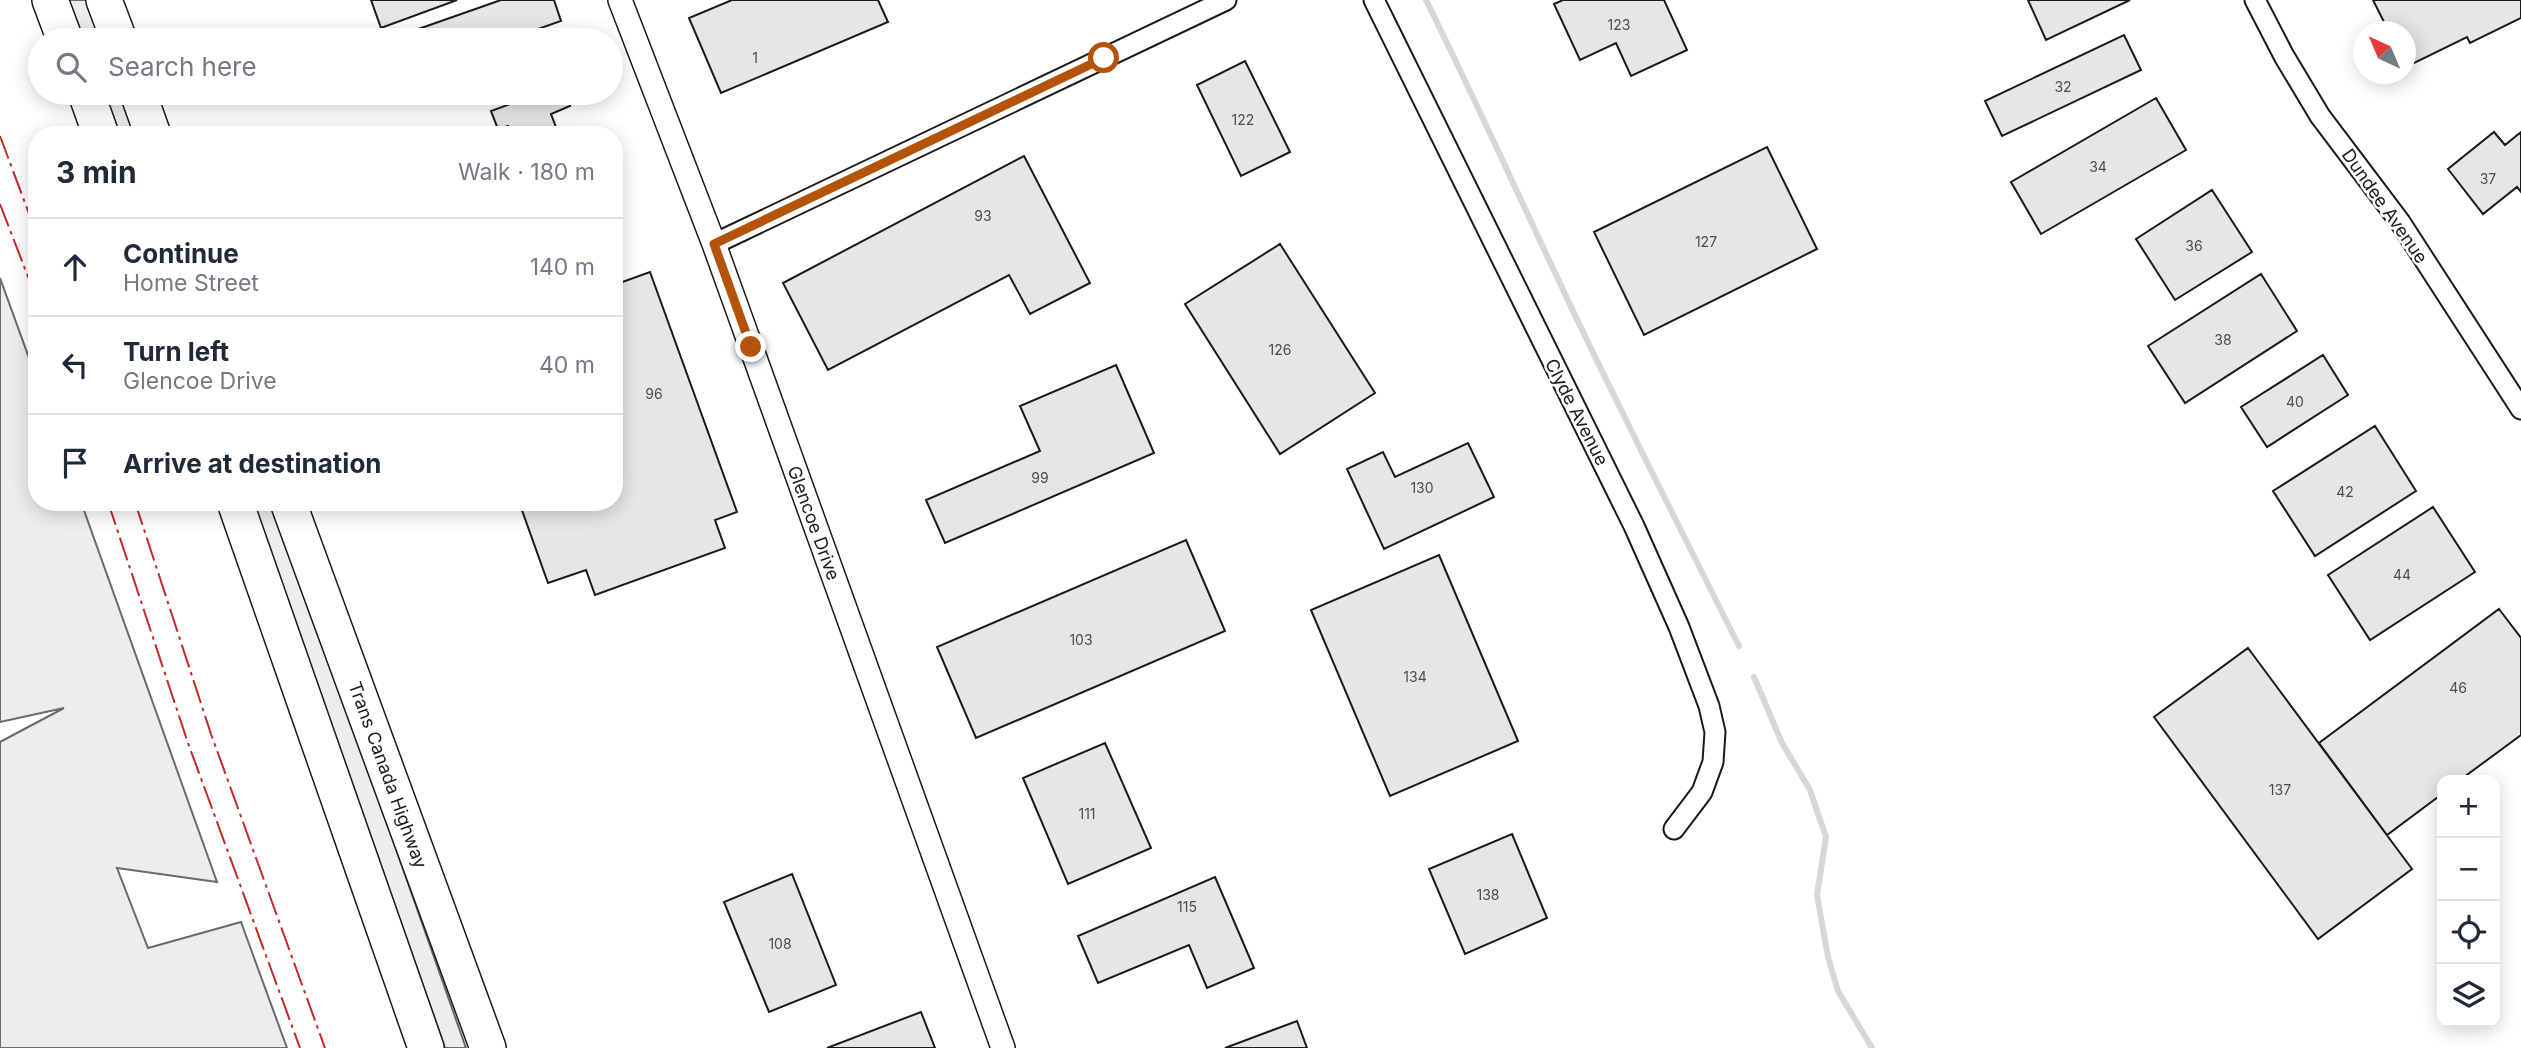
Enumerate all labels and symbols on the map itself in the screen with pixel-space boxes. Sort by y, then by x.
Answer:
house number: 123 [1608,16,1630,33]
north arrow [2353,21,2416,84]
route start [1088,42,1119,73]
house number: 1 [752,49,758,66]
house number: 32 [2054,78,2072,95]
house number: 122 [1232,111,1254,128]
street label: Dundee Avenue [2338,145,2432,267]
house number: 34 [2089,158,2107,175]
house number: 37 [2480,170,2496,187]
house number: 93 [974,207,992,224]
house number: 127 [1695,233,1717,250]
house number: 36 [2185,237,2203,254]
route end [735,331,766,362]
house number: 38 [2214,331,2232,348]
house number: 126 [1269,341,1291,358]
street label: Clyde Avenue [1541,355,1613,469]
house number: 96 [645,385,663,402]
house number: 40 [2286,393,2304,410]
street label: Glencoe Drive [784,463,844,583]
house number: 99 [1031,469,1049,486]
house number: 130 [1410,479,1434,496]
house number: 42 [2336,483,2354,500]
house number: 44 [2393,566,2411,583]
house number: 103 [1069,631,1093,648]
house number: 134 [1403,668,1427,685]
street label: Trans Canada Highway [344,679,432,871]
house number: 46 [2449,679,2467,696]
house number: 137 [2269,781,2291,798]
house number: 111 [1078,805,1096,822]
house number: 138 [1476,886,1500,903]
house number: 115 [1177,898,1197,915]
house number: 108 [768,935,792,952]

